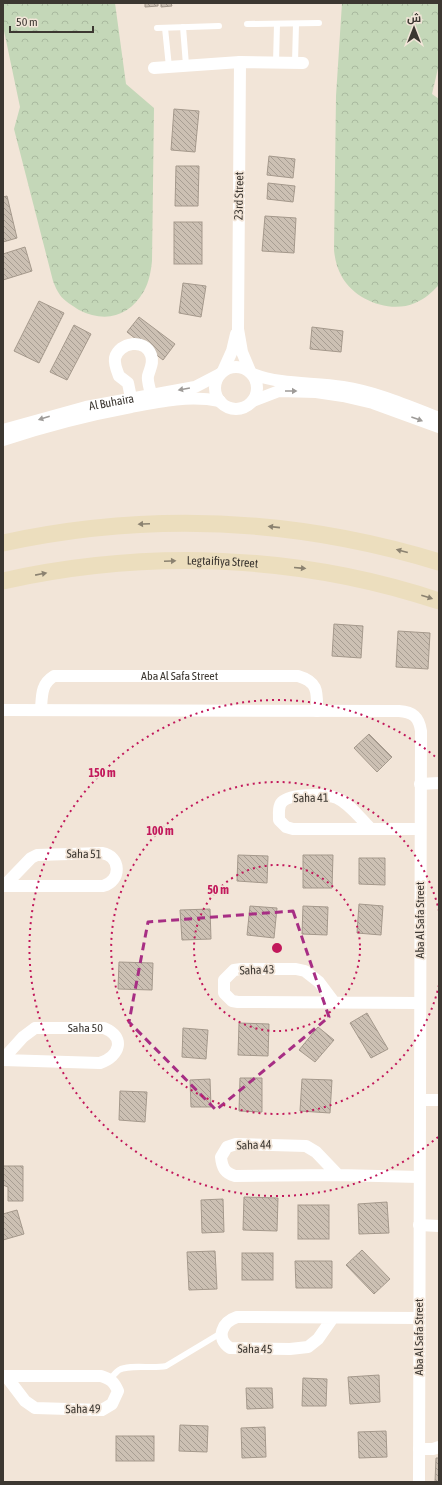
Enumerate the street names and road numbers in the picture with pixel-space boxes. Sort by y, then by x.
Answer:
street label: 23rd Street [232,171,246,220]
street label: Al Buhaira [88,391,135,413]
street label: Legtaifiya Street [187,554,259,571]
street label: Aba Al Safa Street [141,669,219,683]
street label: Saha 41 [293,791,329,805]
street label: Saha 51 [66,847,102,861]
street label: Aba Al Safa Street [413,881,427,958]
street label: Saha 43 [239,962,275,978]
street label: Saha 50 [68,1021,103,1035]
street label: Saha 44 [236,1137,272,1153]
street label: Aba Al Safa Street [412,1298,426,1375]
street label: Saha 45 [237,1342,273,1356]
street label: Saha 49 [65,1402,101,1416]

